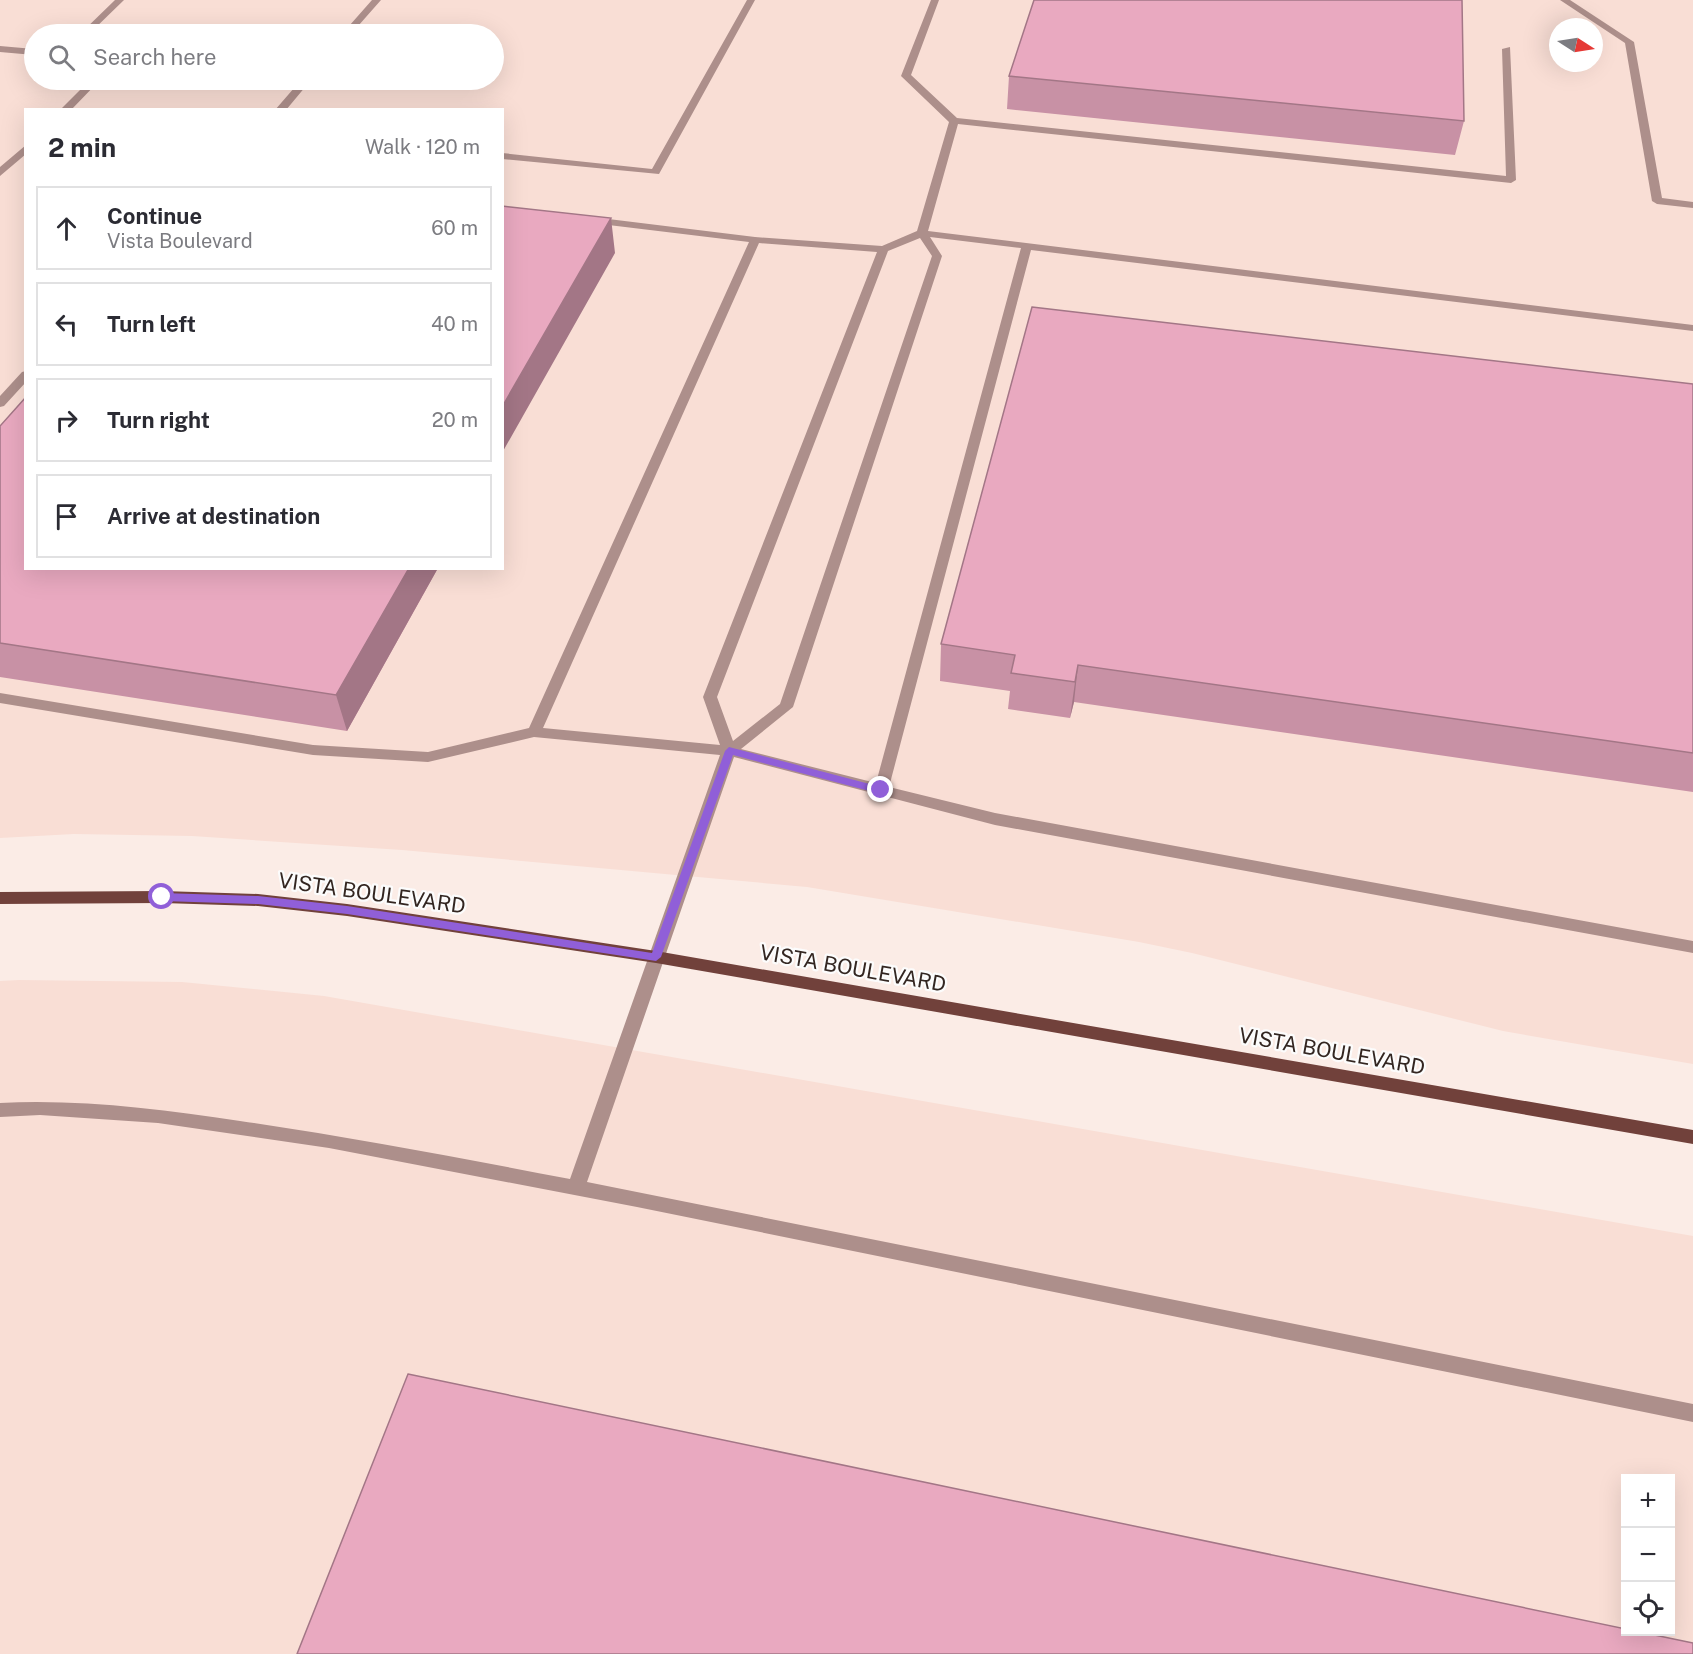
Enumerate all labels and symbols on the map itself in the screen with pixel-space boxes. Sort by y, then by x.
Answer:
north arrow [1549,18,1603,72]
route end [867,776,893,802]
street label: VISTA BOULEVARD [277,867,467,919]
route start [148,883,174,909]
street label: VISTA BOULEVARD [758,939,948,997]
street label: VISTA BOULEVARD [1237,1022,1427,1080]

